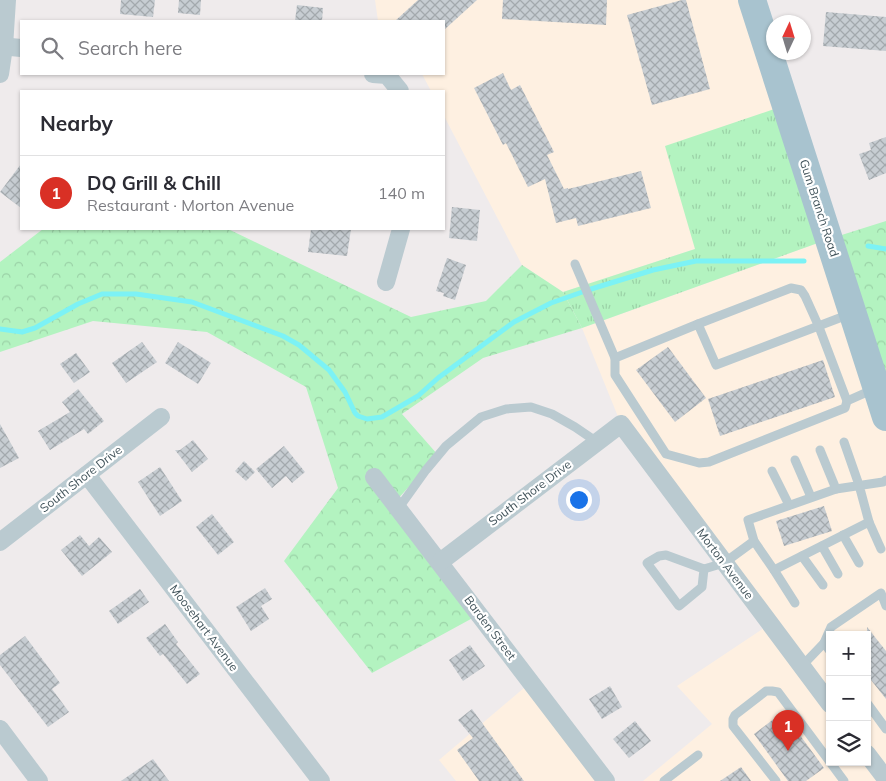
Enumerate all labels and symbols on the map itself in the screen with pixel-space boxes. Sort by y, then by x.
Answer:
north arrow [766,15,811,60]
street label: Gum Branch Road [797,157,842,258]
street label: South Shore Drive [37,442,125,515]
street label: South Shore Drive [485,457,574,529]
your location [566,487,592,513]
street label: Morton Avenue [694,525,757,602]
street label: Moosehart Avenue [167,581,242,674]
street label: Barden Street [461,593,519,663]
pin: 1 [772,710,804,751]

